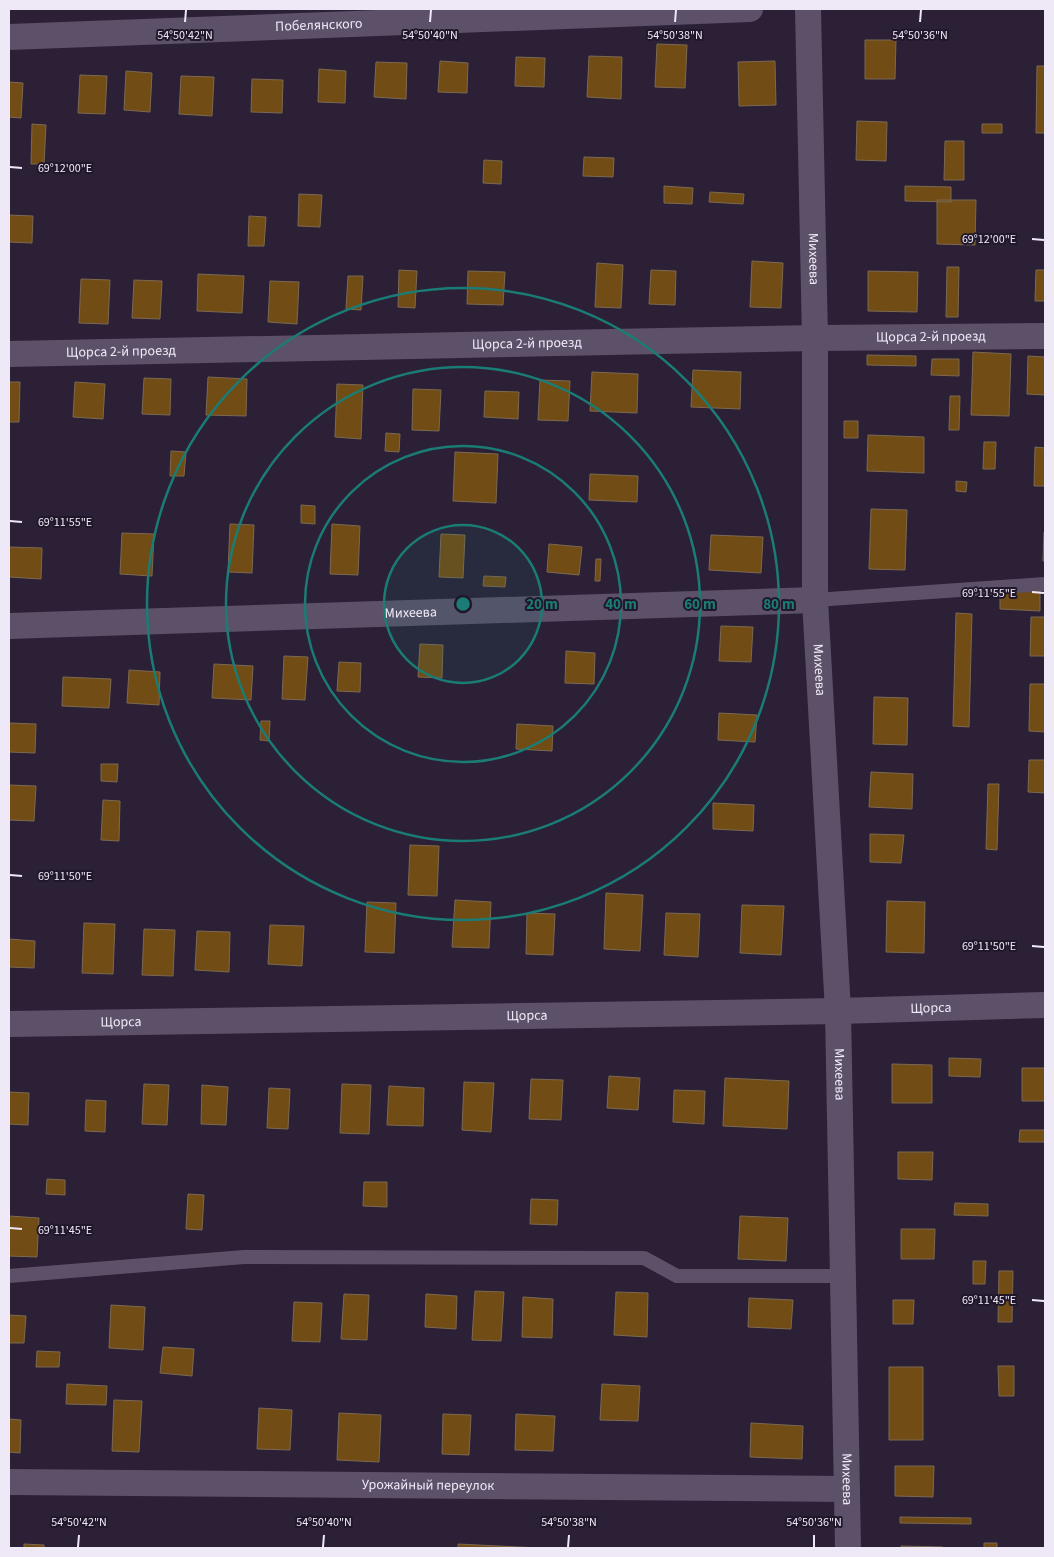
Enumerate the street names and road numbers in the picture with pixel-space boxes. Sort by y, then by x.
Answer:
street label: Побелянского [275,14,363,37]
street label: Михеева [803,233,824,285]
street label: Щорса 2-й проезд [876,327,986,347]
street label: Щорса 2-й проезд [472,333,583,355]
street label: Щорса 2-й проезд [66,341,177,363]
street label: Михеева [384,602,437,624]
street label: Михеева [807,643,830,696]
street label: Щорса [910,998,952,1019]
street label: Щорса [506,1006,548,1026]
street label: Щорса [100,1012,142,1033]
street label: Михеева [829,1048,850,1101]
street label: Михеева [836,1453,857,1505]
street label: Урожайный переулок [362,1475,494,1496]

